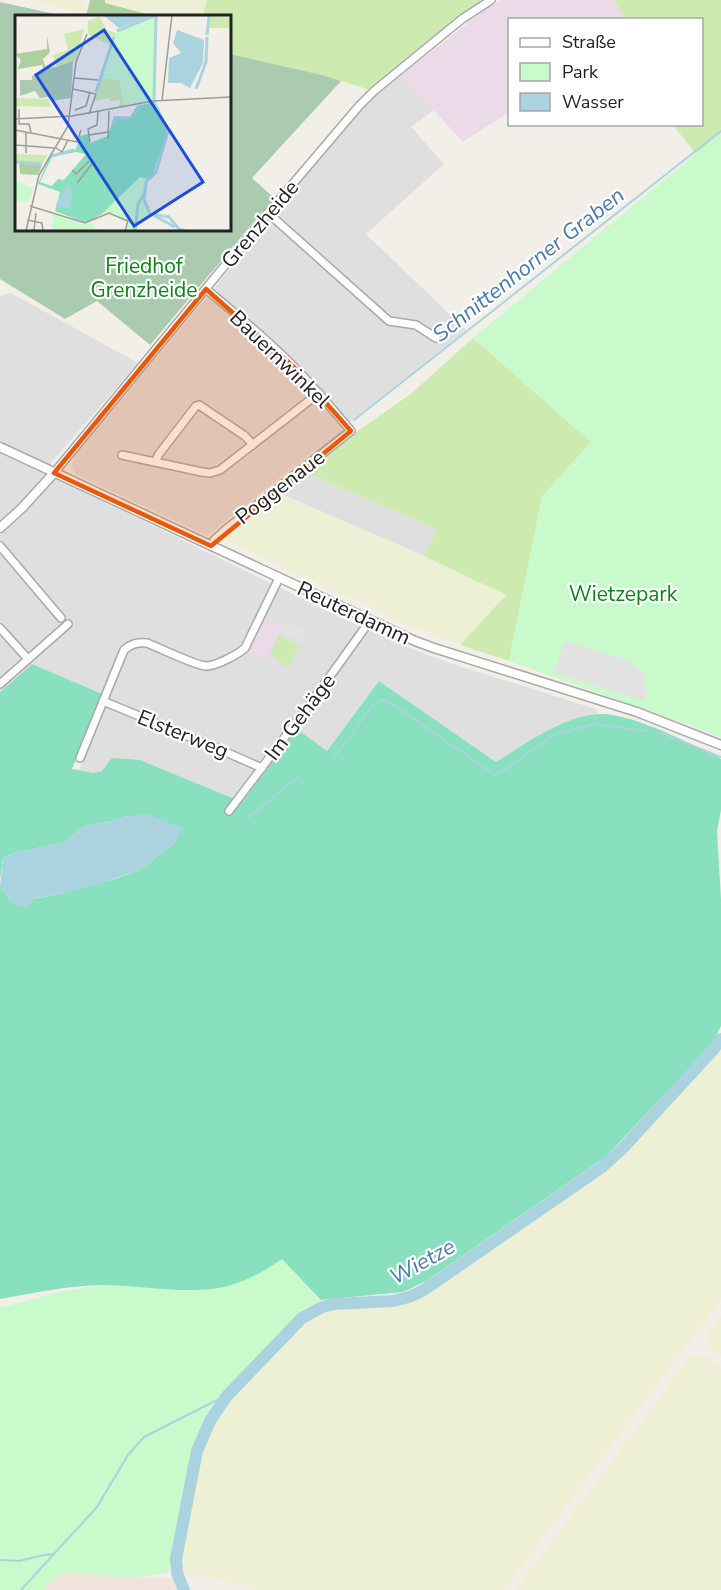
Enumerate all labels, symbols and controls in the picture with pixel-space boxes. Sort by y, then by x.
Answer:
inset map [15,15,231,231]
legend [508,18,703,126]
text: Straße [562,30,616,54]
text: Park [562,60,599,84]
text: Wasser [562,90,624,114]
street label: Grenzheide [215,174,305,274]
water label: Schnittenhorner Graben [426,180,631,349]
park label: Friedhof Grenzheide [91,252,197,304]
street label: Bauernwinkel [224,304,337,415]
street label: Poggenaue [229,443,331,531]
street label: Reuterdamm [293,575,415,651]
park label: Wietzepark [569,580,678,608]
street label: Im Gehäge [258,668,342,766]
street label: Elsterweg [133,703,233,765]
water label: Wietze [384,1232,461,1292]

